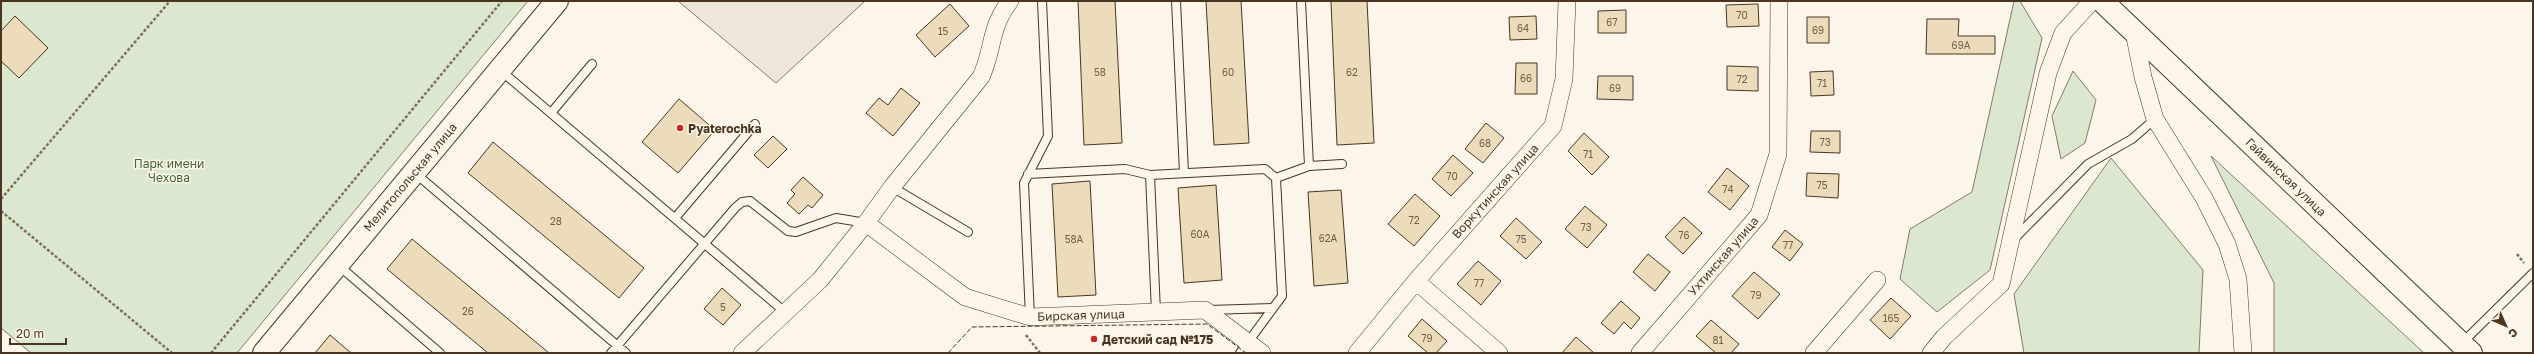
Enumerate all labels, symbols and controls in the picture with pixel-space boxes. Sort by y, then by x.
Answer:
house number: 70 [1736,9,1748,21]
house number: 67 [1606,16,1618,28]
house number: 64 [1517,22,1529,34]
house number: 69 [1812,24,1824,36]
house number: 15 [938,25,949,37]
house number: 69А [1952,39,1971,51]
house number: 58 [1094,66,1106,78]
house number: 60 [1222,66,1234,78]
house number: 62 [1346,66,1358,78]
house number: 66 [1520,72,1532,84]
house number: 72 [1736,73,1748,85]
house number: 71 [1817,77,1827,89]
house number: 69 [1609,82,1621,94]
street label: Мелитопольская улица [360,120,460,234]
place label: Pyaterochka [688,121,762,136]
marker: Pyaterochka [675,123,685,133]
street label: Гайвинская улица [2243,135,2329,219]
house number: 73 [1819,136,1831,148]
house number: 68 [1479,137,1491,149]
street label: Воркутинская улица [1449,141,1541,241]
house number: 71 [1583,148,1593,160]
park label: Парк имени Чехова [134,156,204,185]
house number: 70 [1446,170,1458,182]
house number: 75 [1816,179,1828,191]
house number: 74 [1722,183,1734,195]
street label: Ухтинская улица [1685,213,1761,299]
house number: 72 [1408,214,1420,226]
house number: 28 [550,215,562,227]
house number: 73 [1580,221,1592,233]
house number: 60А [1191,228,1210,240]
house number: 76 [1678,229,1690,241]
house number: 62А [1319,232,1338,244]
house number: 58А [1065,233,1084,245]
house number: 75 [1515,233,1527,245]
house number: 77 [1783,239,1793,251]
house number: 77 [1474,277,1484,289]
house number: 79 [1750,289,1762,301]
house number: 5 [720,301,726,313]
house number: 26 [462,305,474,317]
street label: Бирская улица [1037,306,1125,324]
north arrow [2486,306,2526,346]
house number: 165 [1883,312,1900,324]
scale bar [10,320,66,346]
text: 20 m [16,326,44,341]
text: С [2506,326,2521,341]
place label: Детский сад №175 [1102,332,1213,347]
house number: 79 [1421,332,1433,344]
marker: Детский сад №175 [1089,334,1099,344]
house number: 81 [1713,334,1724,346]

